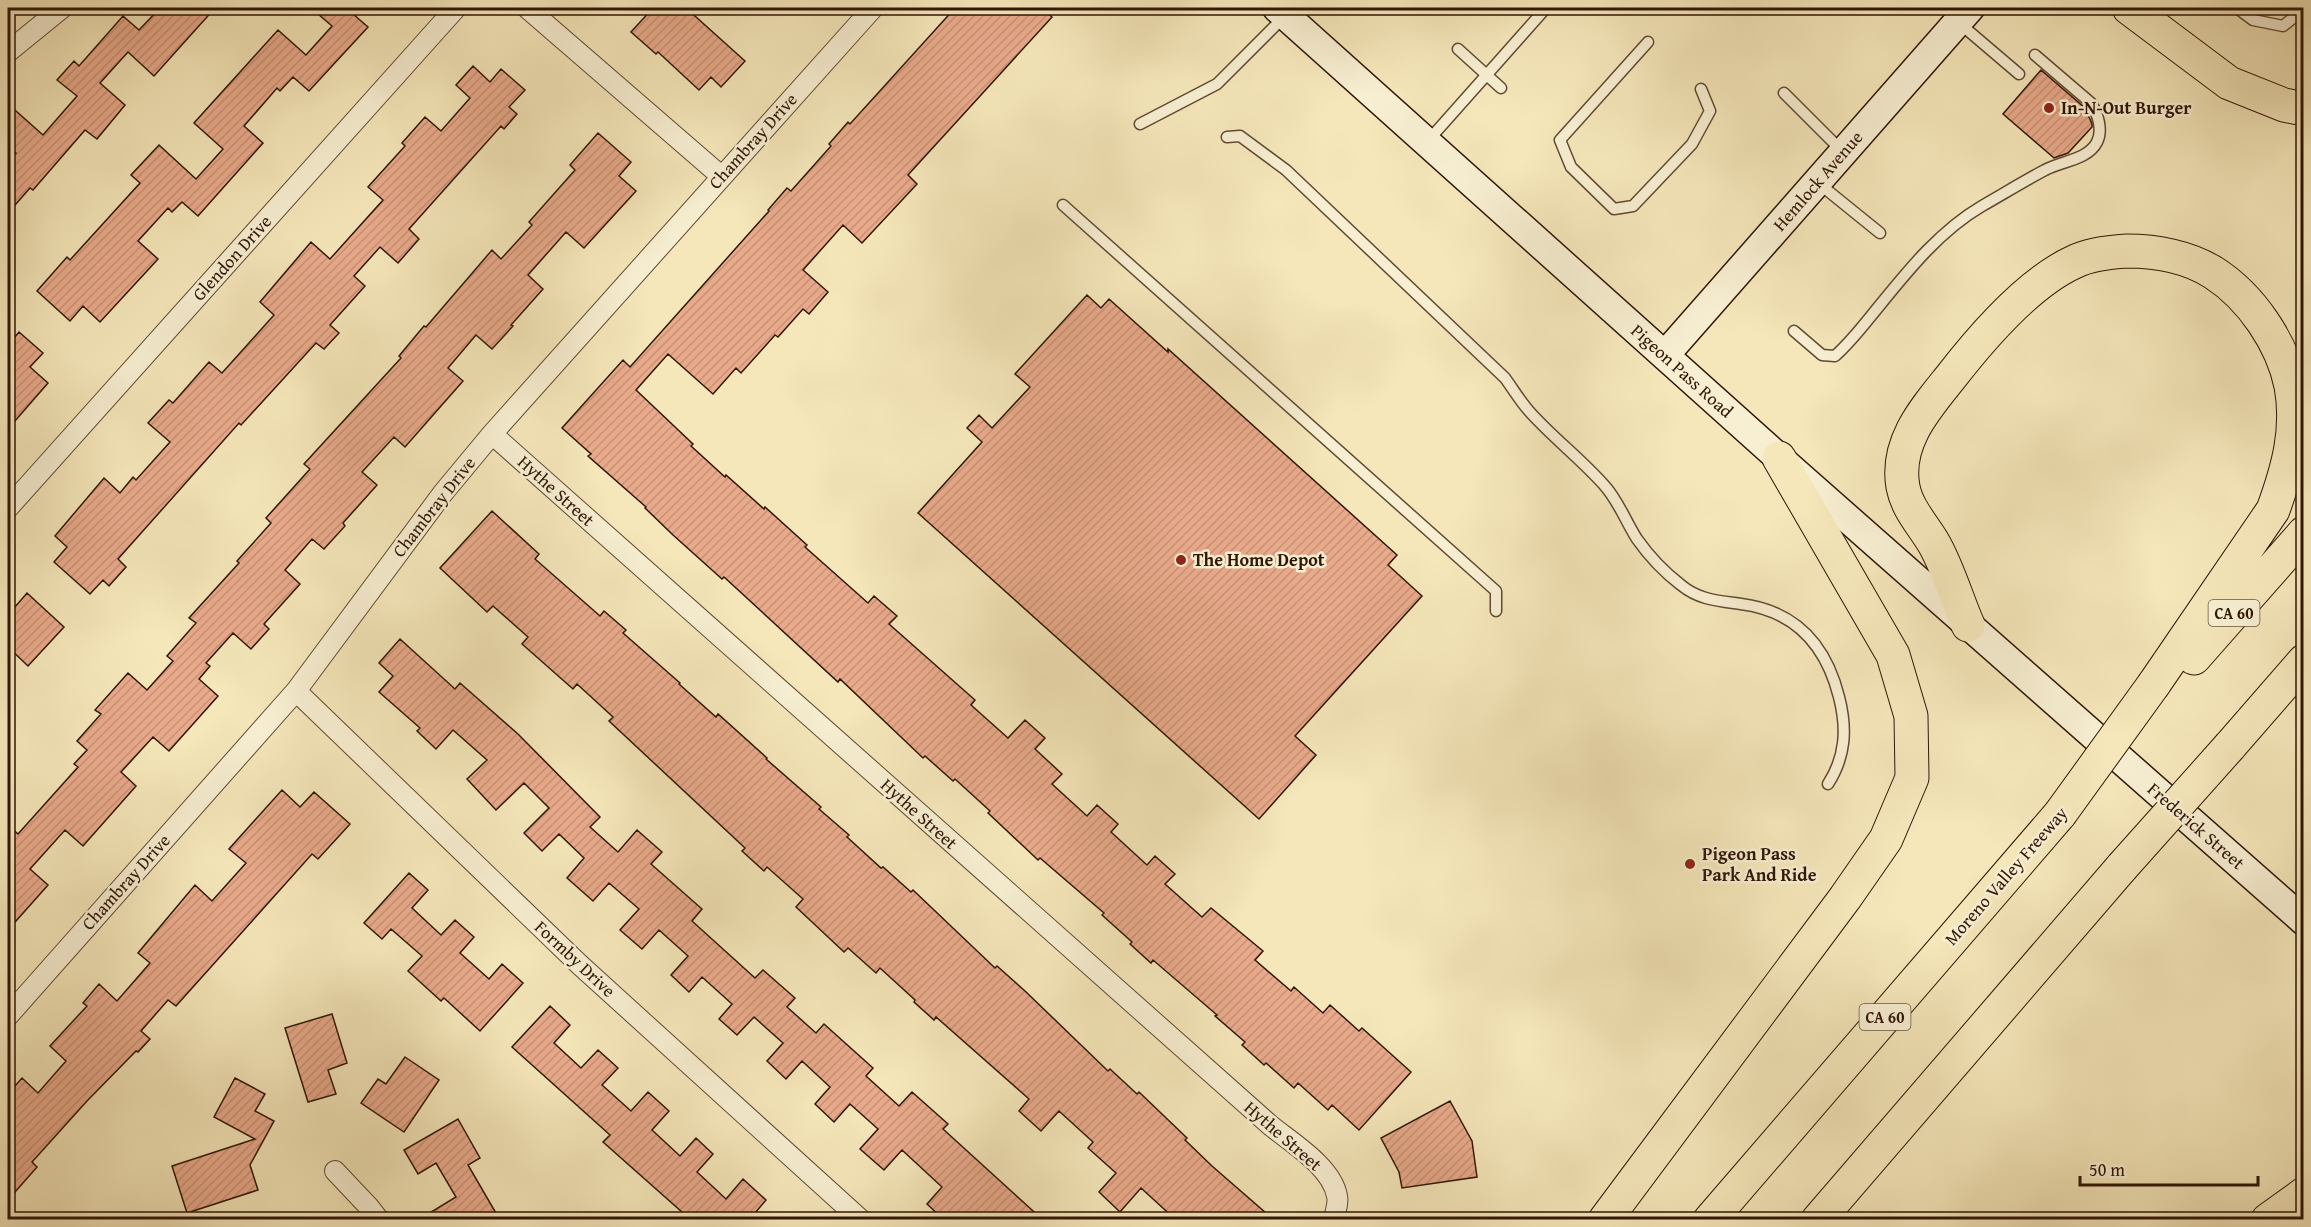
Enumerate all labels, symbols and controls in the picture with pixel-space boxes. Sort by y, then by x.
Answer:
street label: Chambray Drive [702,86,803,195]
place label: In-N-Out Burger [2061,94,2192,121]
marker: In-N-Out Burger [2042,101,2056,115]
street label: Hemlock Avenue [1766,124,1869,237]
street label: Glendon Drive [186,209,278,307]
street label: Pigeon Pass Road [1625,317,1740,424]
street label: Hythe Street [512,449,601,533]
street label: Chambray Drive [386,451,482,563]
place label: The Home Depot [1193,546,1325,573]
marker: The Home Depot [1174,553,1188,567]
road number: CA 60 [2208,600,2260,626]
street label: Hythe Street [875,772,964,856]
street label: Frederick Street [2142,776,2251,876]
street label: Moreno Valley Freeway [1938,800,2074,951]
street label: Chambray Drive [75,827,176,936]
place label: Pigeon Pass Park And Ride [1702,840,1817,888]
marker: Pigeon Pass Park And Ride [1683,857,1697,871]
street label: Formby Drive [529,914,622,1003]
road number: CA 60 [1860,1004,1910,1030]
street label: Hythe Street [1238,1094,1329,1177]
scale bar [2080,1149,2258,1187]
text: 50 m [2089,1156,2125,1183]

